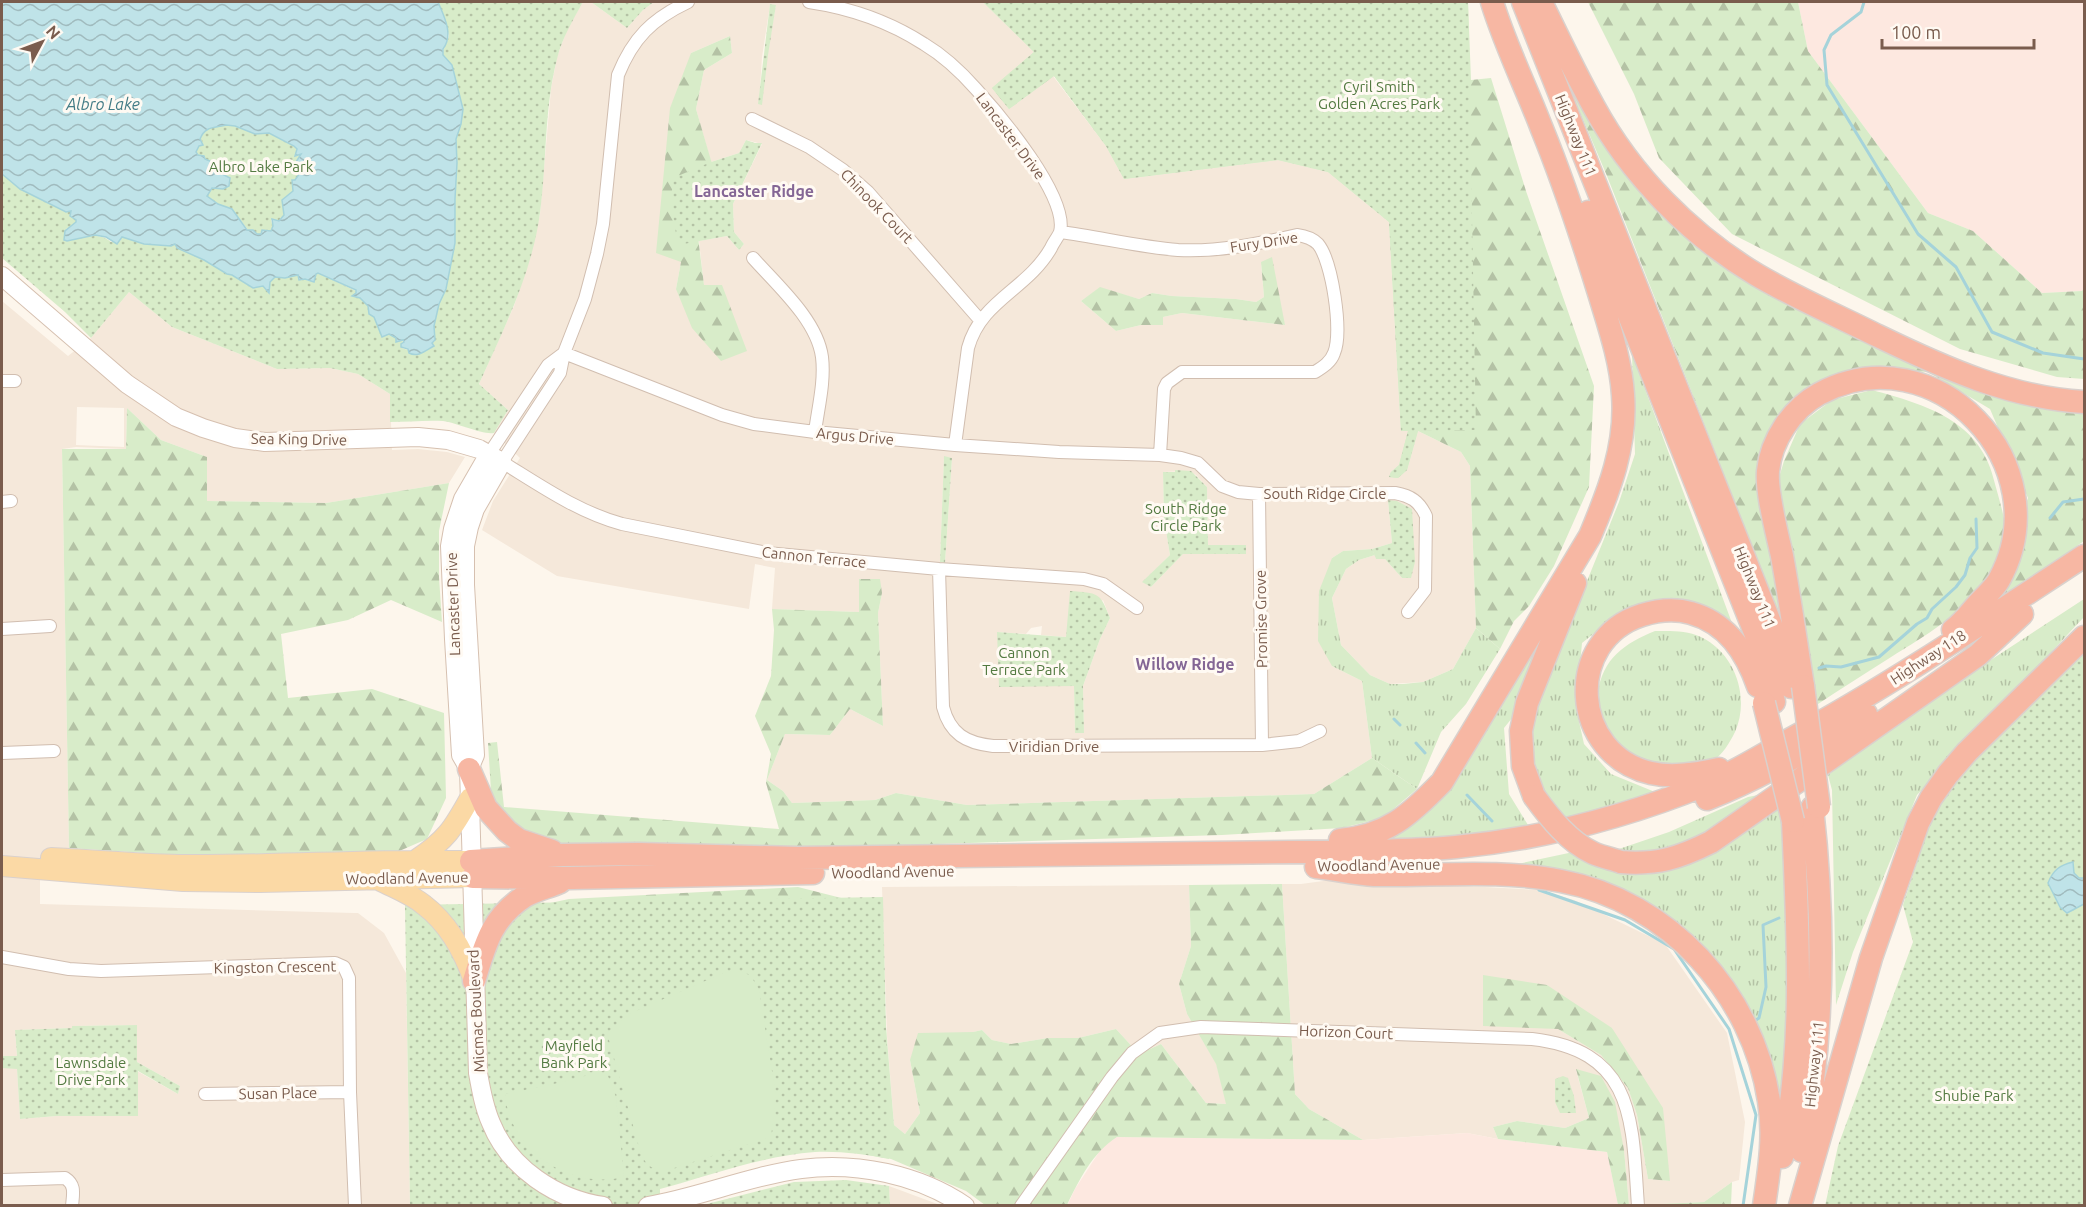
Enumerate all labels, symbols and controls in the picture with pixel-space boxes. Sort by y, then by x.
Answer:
north arrow [12,12,72,72]
scale bar [1882,12,2034,50]
text: N [43,22,64,43]
text: 100 m [1891,22,1941,42]
park label: Cyril Smith Golden Acres Park [1318,78,1440,112]
street label: Lancaster Drive [973,89,1049,183]
street label: Highway 111 [1552,92,1600,178]
water label: Albro Lake [65,95,140,113]
park label: Albro Lake Park [209,158,314,175]
street label: Chinook Court [837,165,917,247]
district label: Lancaster Ridge [694,182,814,200]
street label: Fury Drive [1229,228,1299,256]
street label: Argus Drive [815,424,895,448]
street label: Sea King Drive [251,430,347,448]
street label: South Ridge Circle [1264,485,1386,502]
park label: South Ridge Circle Park [1145,500,1227,534]
street label: Cannon Terrace [761,543,867,571]
street label: Highway 111 [1731,544,1779,630]
street label: Lancaster Drive [443,552,463,656]
street label: Promise Grove [1252,570,1270,668]
street label: Highway 118 [1887,626,1969,688]
park label: Cannon Terrace Park [982,644,1066,678]
district label: Willow Ridge [1136,655,1234,673]
street label: Viridian Drive [1009,738,1099,755]
street label: Woodland Avenue [1317,855,1441,875]
street label: Woodland Avenue [831,862,955,882]
street label: Woodland Avenue [345,868,469,888]
street label: Micmac Boulevard [464,949,488,1073]
street label: Kingston Crescent [213,957,337,977]
street label: Highway 111 [1801,1020,1827,1108]
street label: Horizon Court [1299,1022,1393,1042]
park label: Mayfield Bank Park [541,1037,608,1071]
park label: Lawnsdale Drive Park [56,1054,126,1088]
street label: Susan Place [239,1084,317,1102]
park label: Shubie Park [1935,1087,2014,1104]

